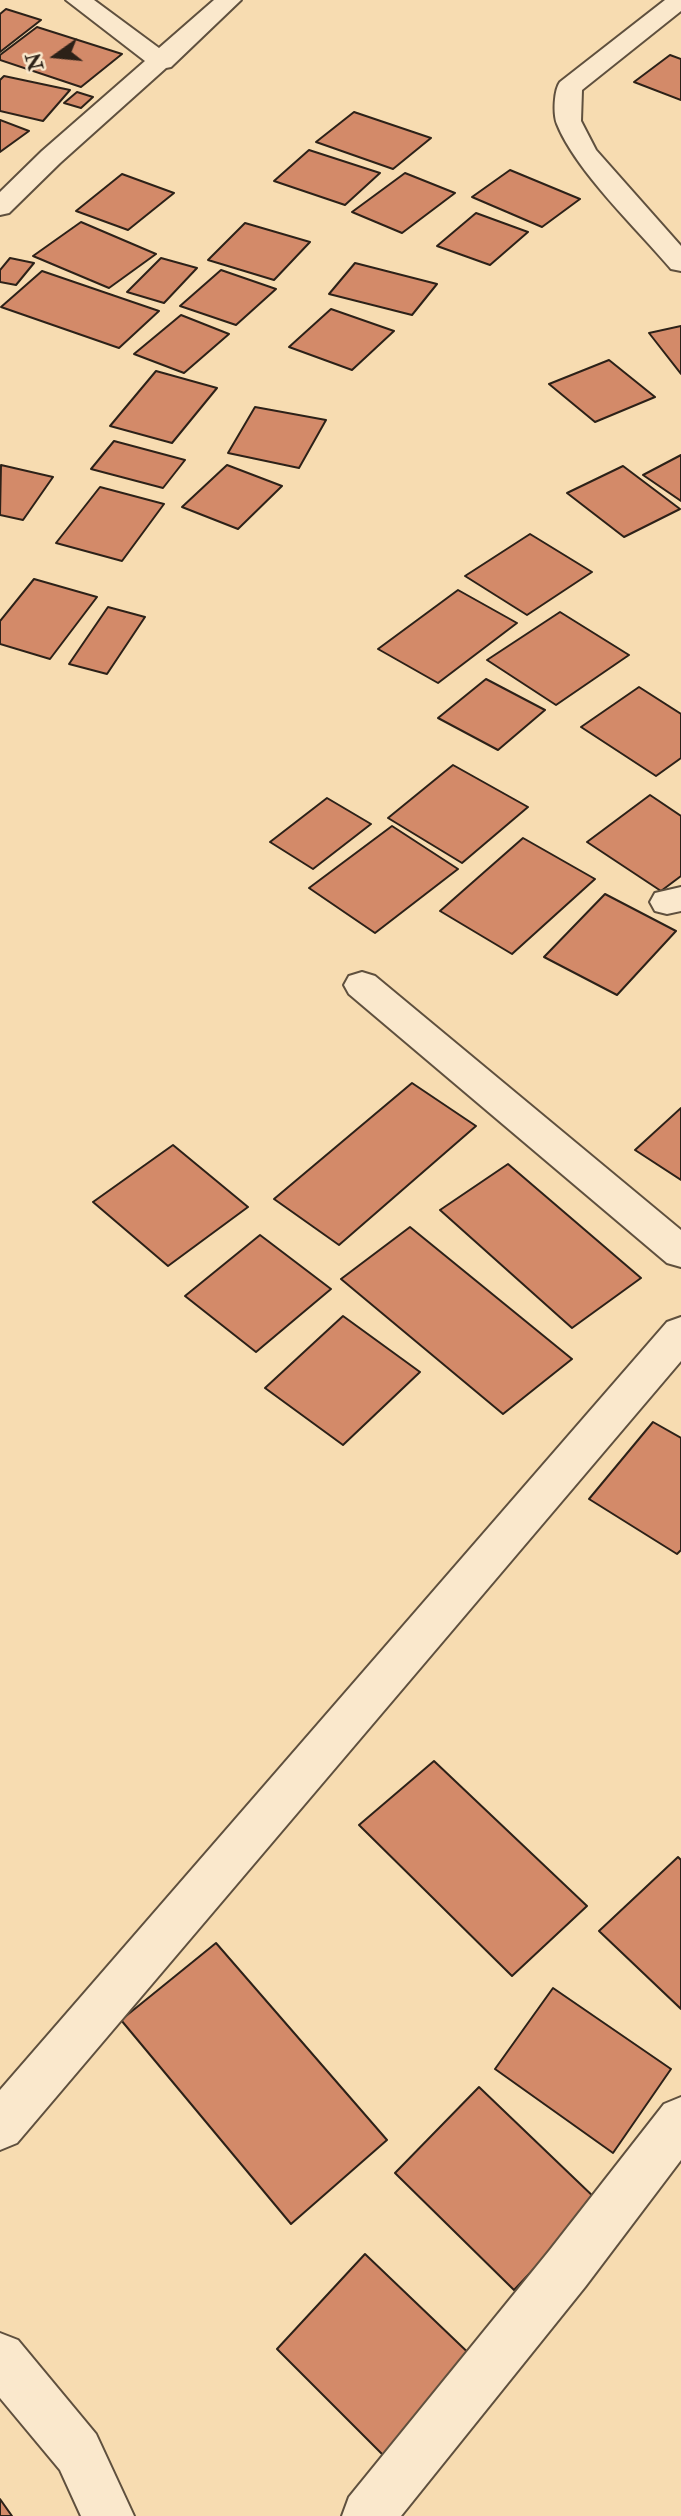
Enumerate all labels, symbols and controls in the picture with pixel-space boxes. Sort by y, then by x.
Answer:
north arrow [21,21,91,91]
text: N [22,50,50,73]

